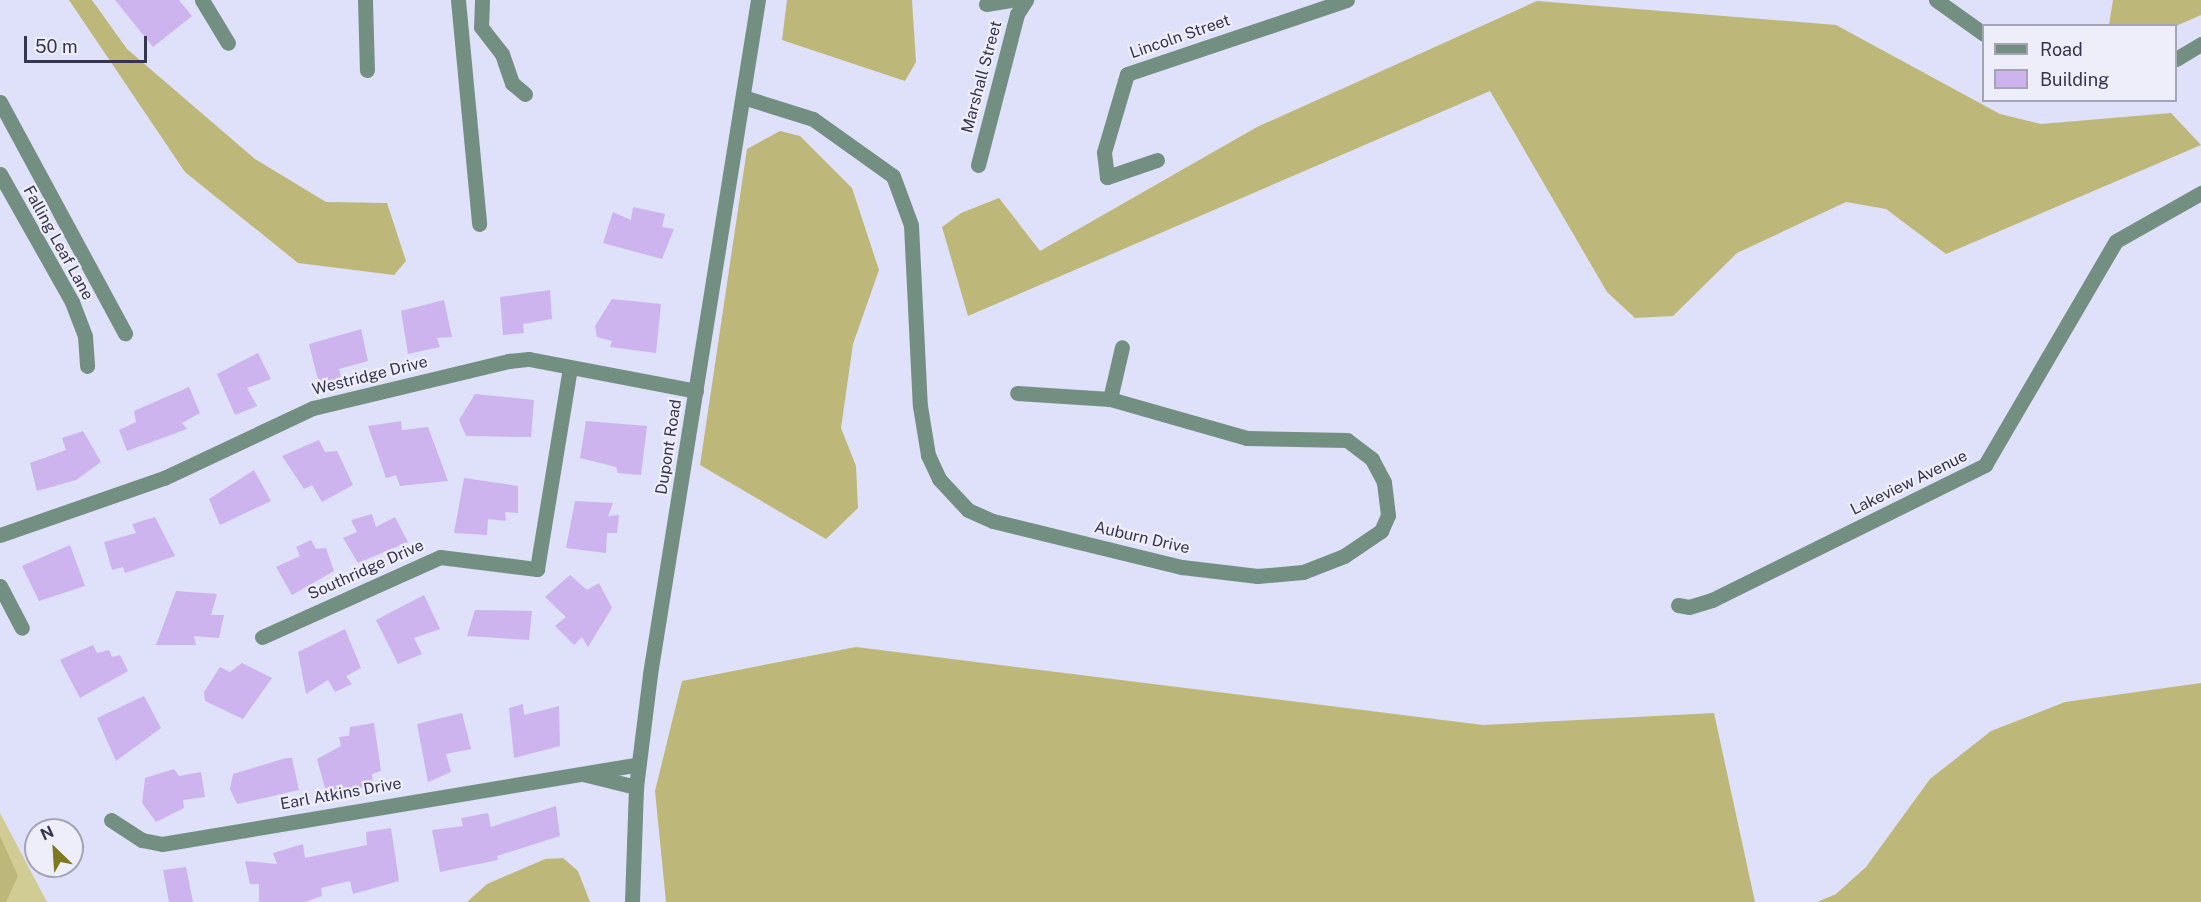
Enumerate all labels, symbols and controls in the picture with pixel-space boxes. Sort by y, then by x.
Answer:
street label: Lincoln Street [1127,11,1233,63]
street label: Marshall Street [958,19,1006,135]
scale bar [27,24,150,62]
legend [1982,24,2177,102]
text: 50 m [35,36,78,57]
text: Road [2040,39,2083,60]
text: Building [2040,69,2109,90]
street label: Falling Leaf Lane [19,183,97,303]
street label: Westridge Drive [310,352,430,400]
street label: Dupont Road [652,398,686,496]
street label: Lakeview Avenue [1847,446,1971,520]
street label: Auburn Drive [1092,518,1192,558]
street label: Southridge Drive [305,536,427,604]
street label: Earl Atkins Drive [279,774,403,814]
north arrow [24,818,84,878]
text: N [37,822,57,844]

